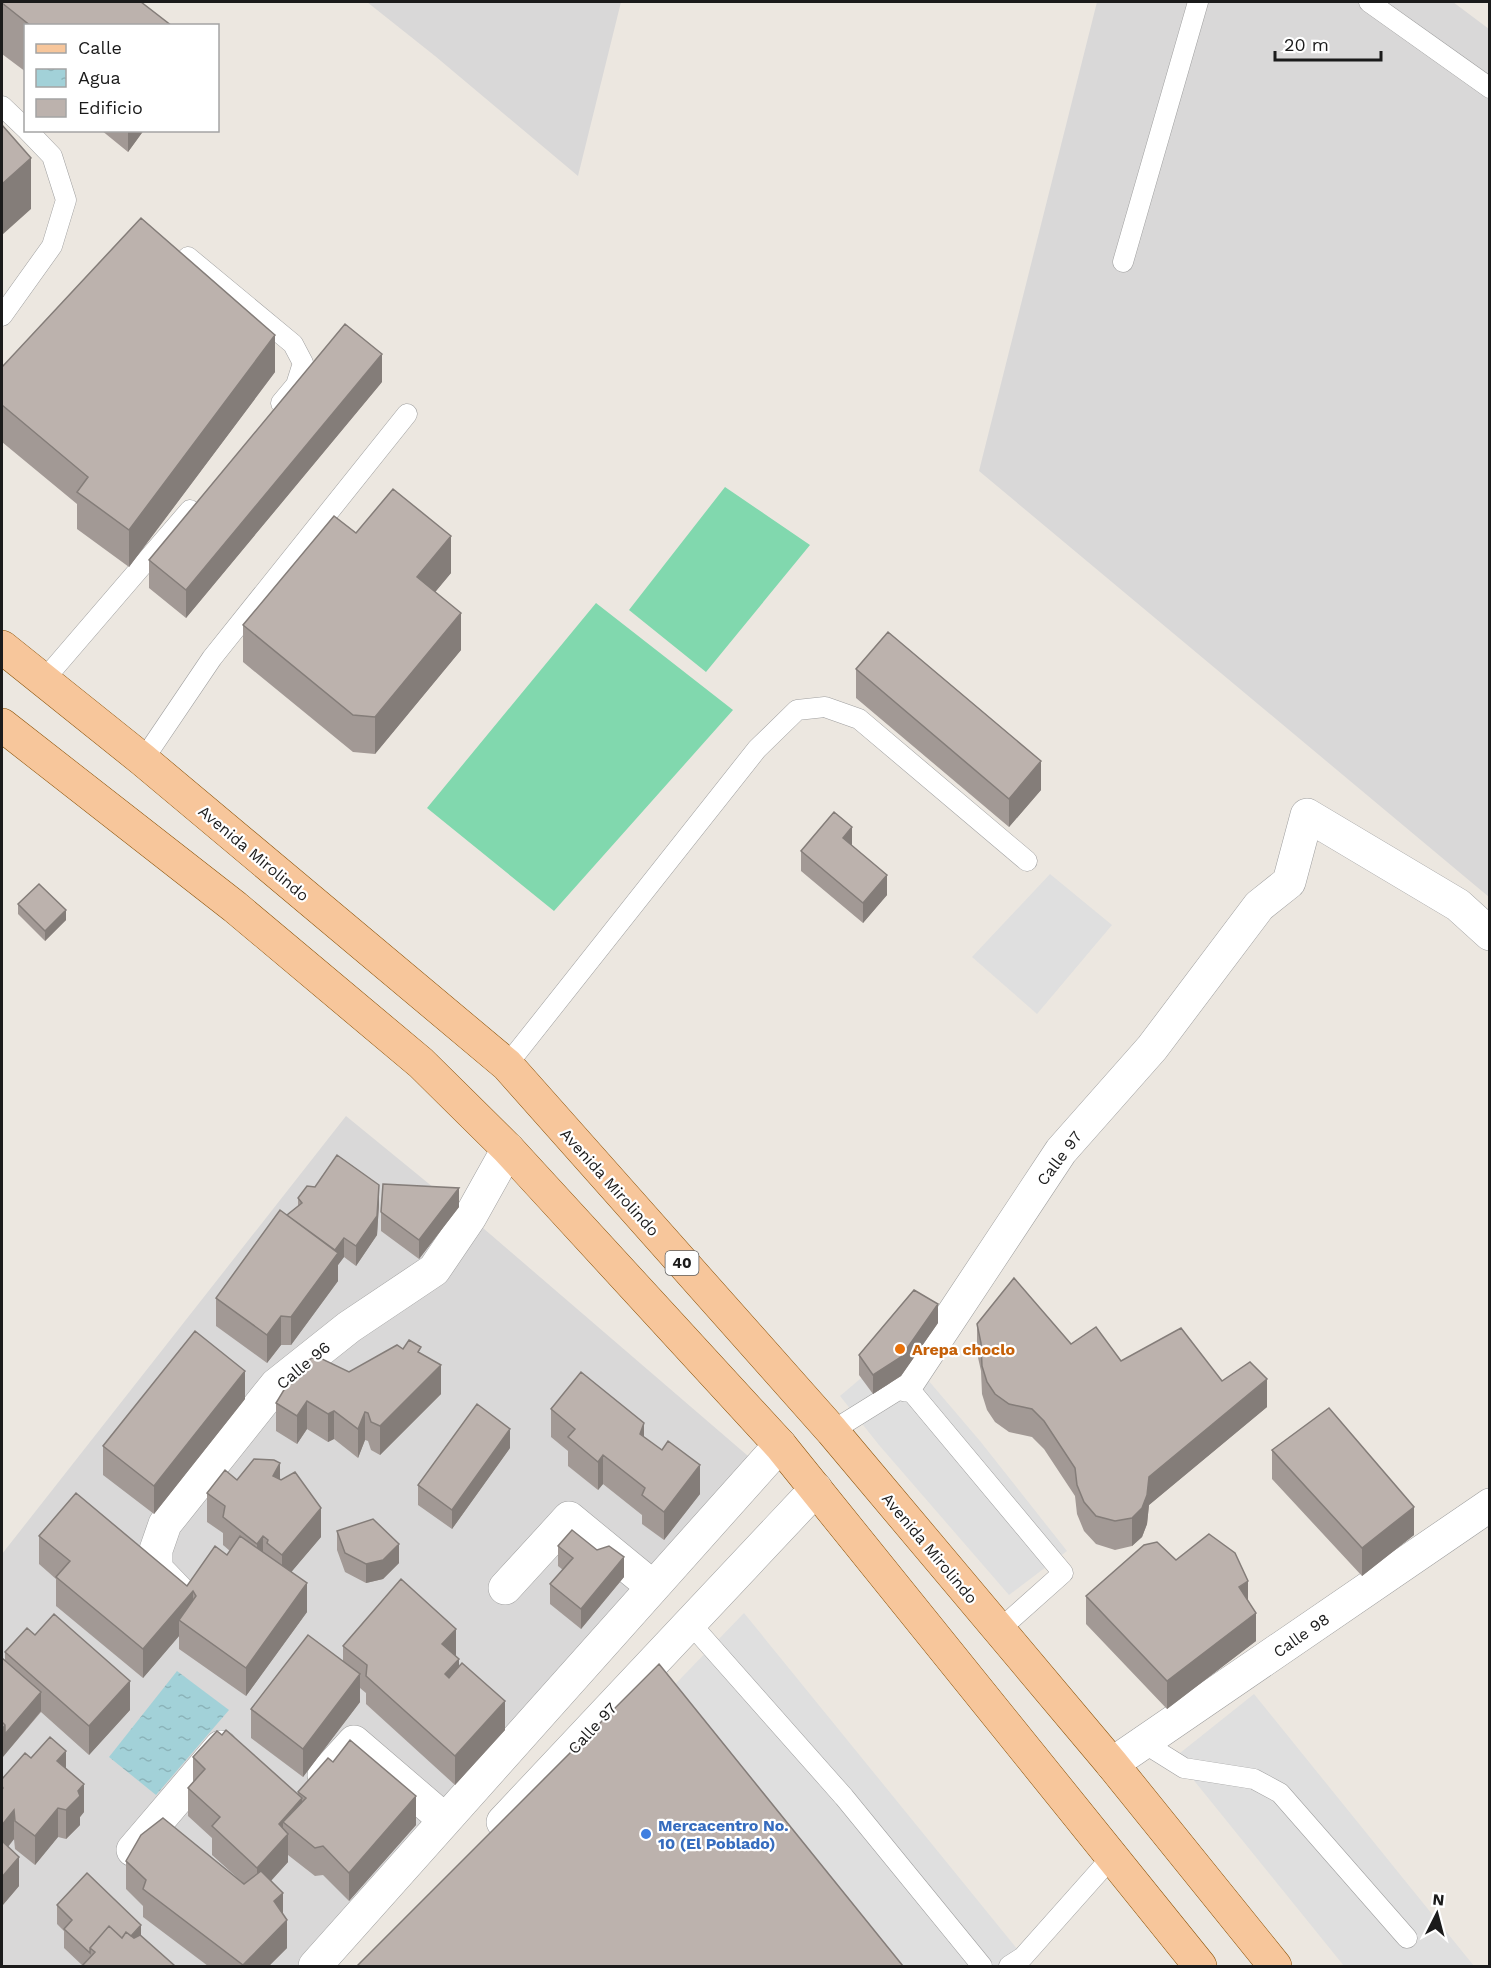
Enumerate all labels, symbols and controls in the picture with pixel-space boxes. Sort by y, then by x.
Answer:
legend [24,24,219,132]
scale bar [1275,24,1382,62]
text: 20 m [1284,34,1329,55]
text: Calle [78,37,122,58]
text: Agua [78,67,121,88]
text: Edificio [78,97,143,118]
street label: Avenida Mirolindo [195,802,313,905]
street label: Avenida Mirolindo [556,1125,663,1240]
street label: Calle 97 [1033,1127,1086,1189]
road number: 40 [666,1251,698,1275]
street label: Calle 96 [273,1337,334,1393]
place label: Arepa choclo [912,1340,1015,1359]
marker: Arepa choclo [893,1342,907,1356]
street label: Avenida Mirolindo [878,1489,981,1607]
street label: Calle 98 [1270,1609,1333,1662]
street label: Calle 97 [564,1699,621,1758]
place label: Mercacentro No. 10 (El Poblado) [658,1816,789,1853]
marker: Mercacentro No. 10 (El Poblado) [639,1827,653,1841]
north arrow [1407,1884,1467,1944]
text: N [1432,1890,1445,1910]

